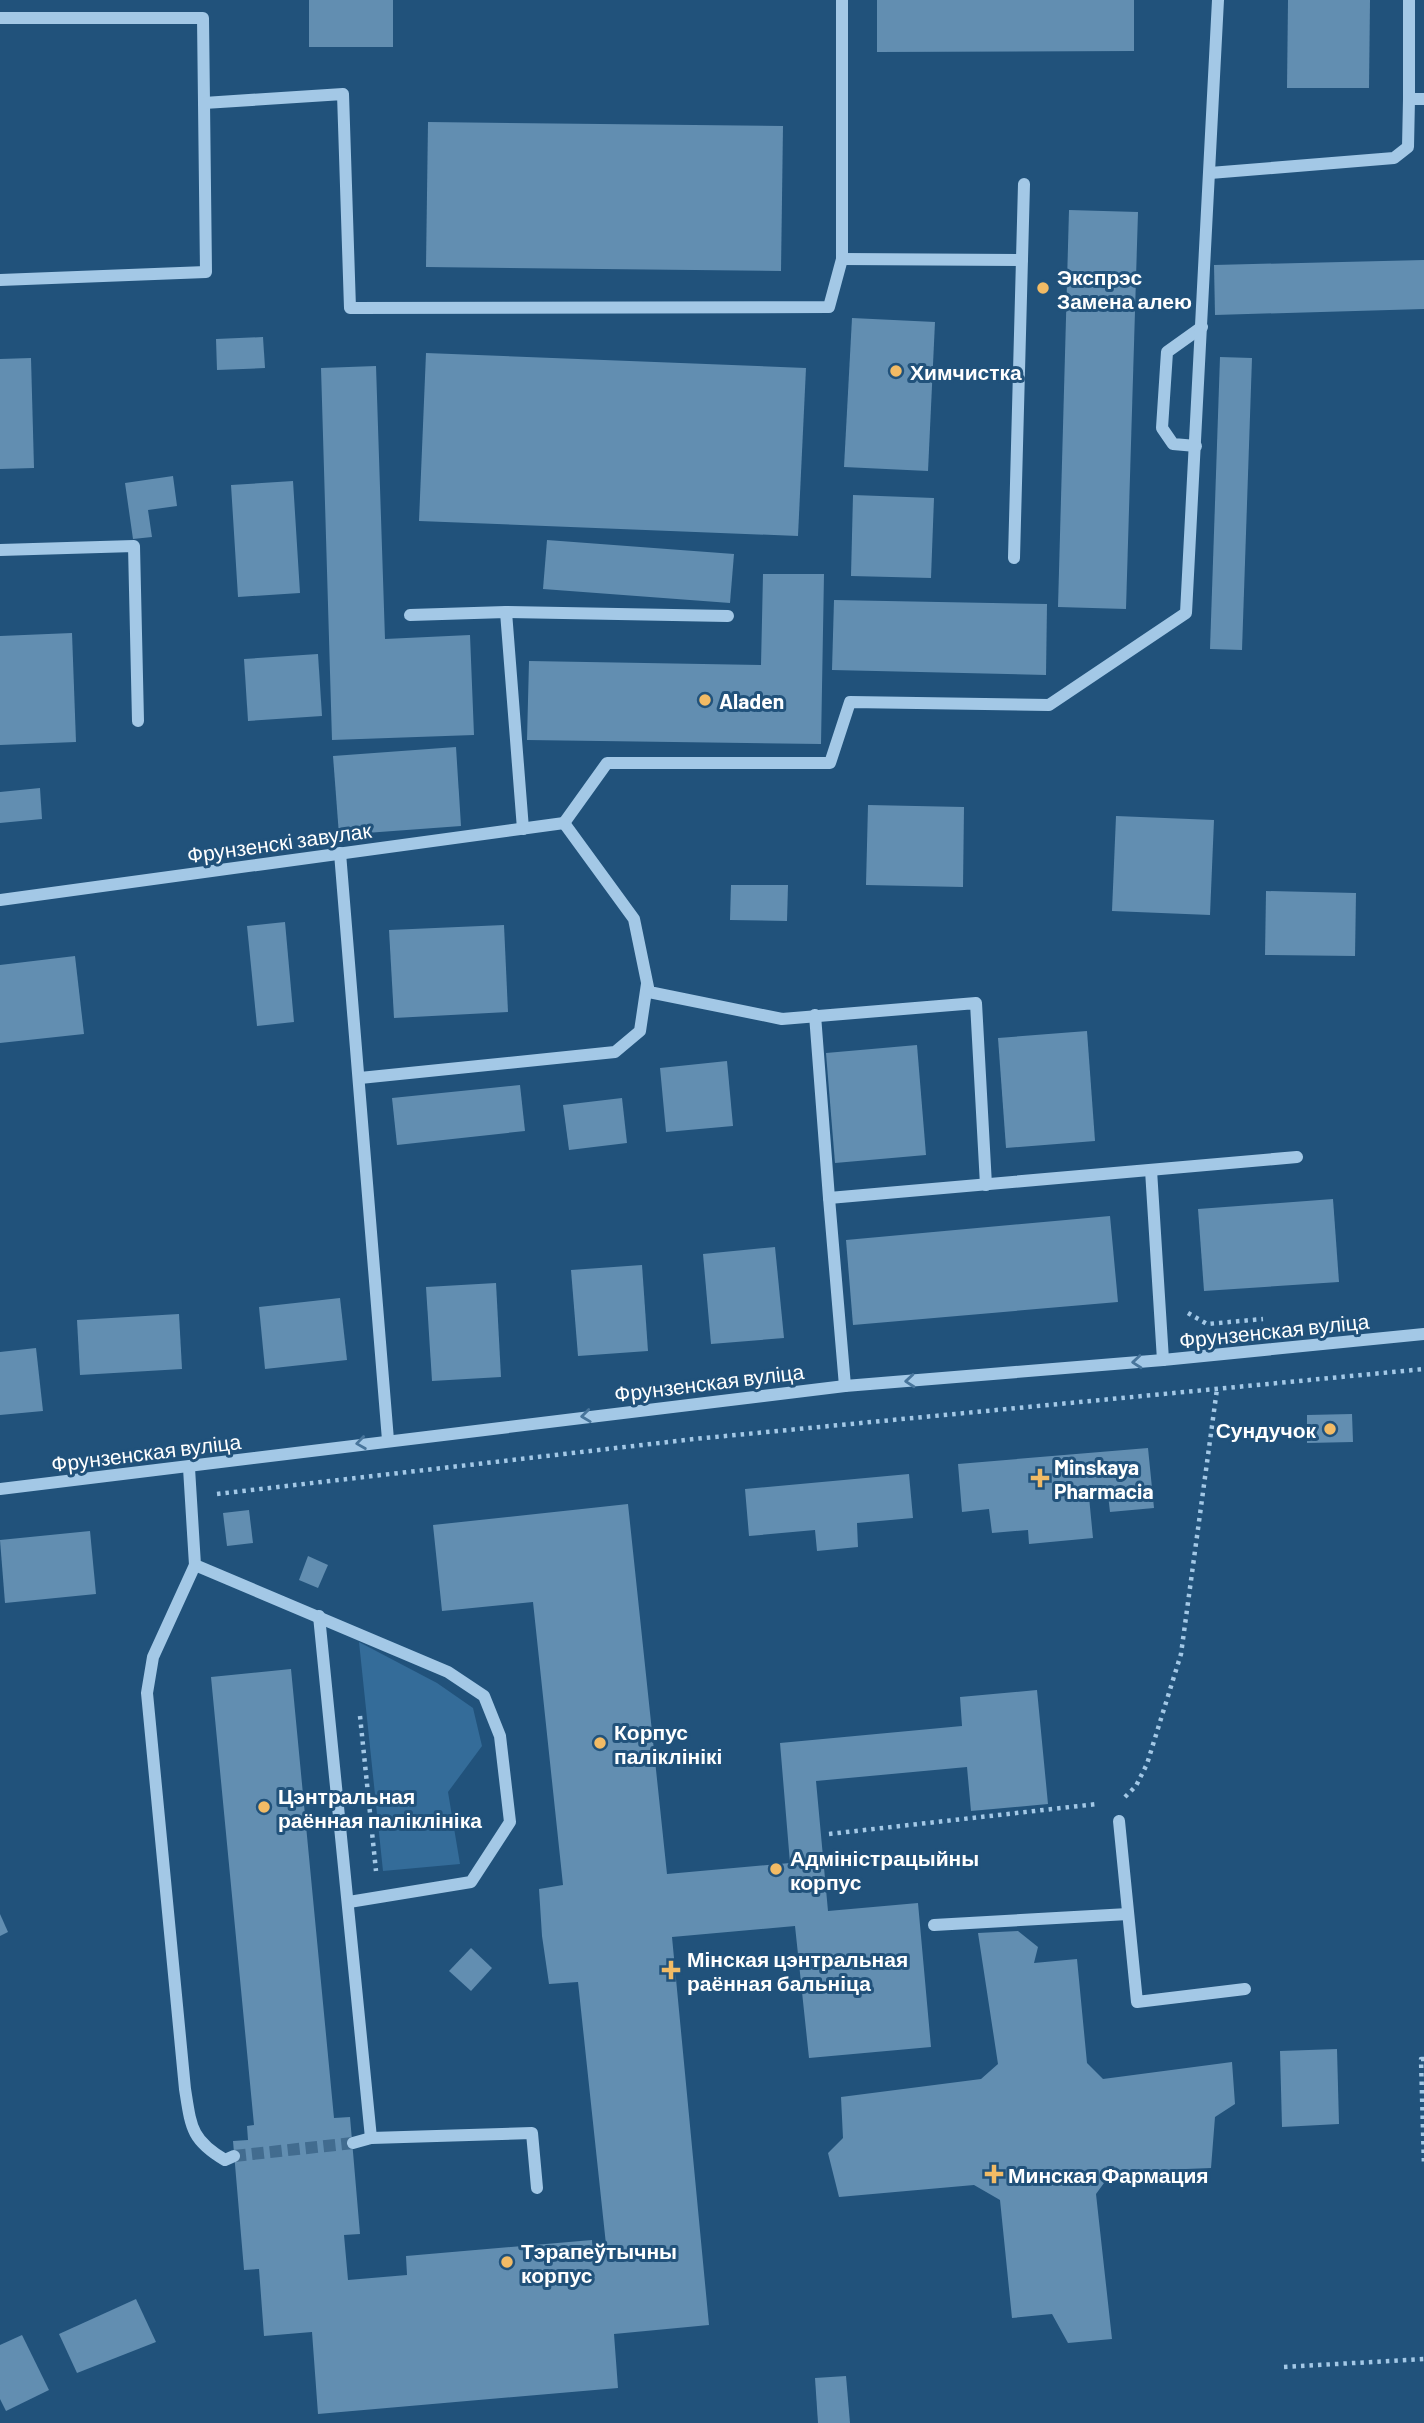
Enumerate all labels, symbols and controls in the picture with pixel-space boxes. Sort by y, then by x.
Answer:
place label: Экспрэс Замена алею [1057,264,1192,313]
marker: Экспрэс Замена алею [1035,280,1051,296]
place label: Химчистка [910,359,1022,384]
marker: Химчистка [888,363,904,379]
place label: Aladen [719,688,784,713]
marker: Aladen [697,692,713,708]
street label: Фрунзенскі завулак [185,817,374,867]
street label: Фрунзенская вуліца [1178,1308,1371,1352]
one-way arrow [1131,1354,1142,1369]
street label: Фрунзенская вуліца [613,1358,806,1406]
one-way arrow [904,1373,915,1388]
one-way arrow [581,1409,592,1424]
place label: Сундучок [1216,1417,1316,1442]
marker: Сундучок [1322,1421,1338,1437]
street label: Фрунзенская вуліца [50,1428,243,1476]
one-way arrow [355,1436,366,1451]
place label: Minskaya Pharmacia [1054,1454,1154,1503]
marker: Minskaya Pharmacia [1032,1470,1048,1486]
place label: Корпус паліклінікі [614,1719,722,1768]
marker: Корпус паліклінікі [592,1735,608,1751]
place label: Цэнтральная раённая паліклініка [278,1783,482,1832]
marker: Цэнтральная раённая паліклініка [256,1799,272,1815]
place label: Адміністрацыйны корпус [790,1845,979,1894]
marker: Адміністрацыйны корпус [768,1861,784,1877]
place label: Мінская цэнтральная раённая бальніца [687,1946,908,1995]
marker: Мінская цэнтральная раённая бальніца [661,1960,681,1980]
place label: Минская Фармация [1008,2162,1209,2187]
marker: Минская Фармация [986,2166,1002,2182]
place label: Тэрапеўтычны корпус [521,2238,677,2287]
marker: Тэрапеўтычны корпус [499,2254,515,2270]

